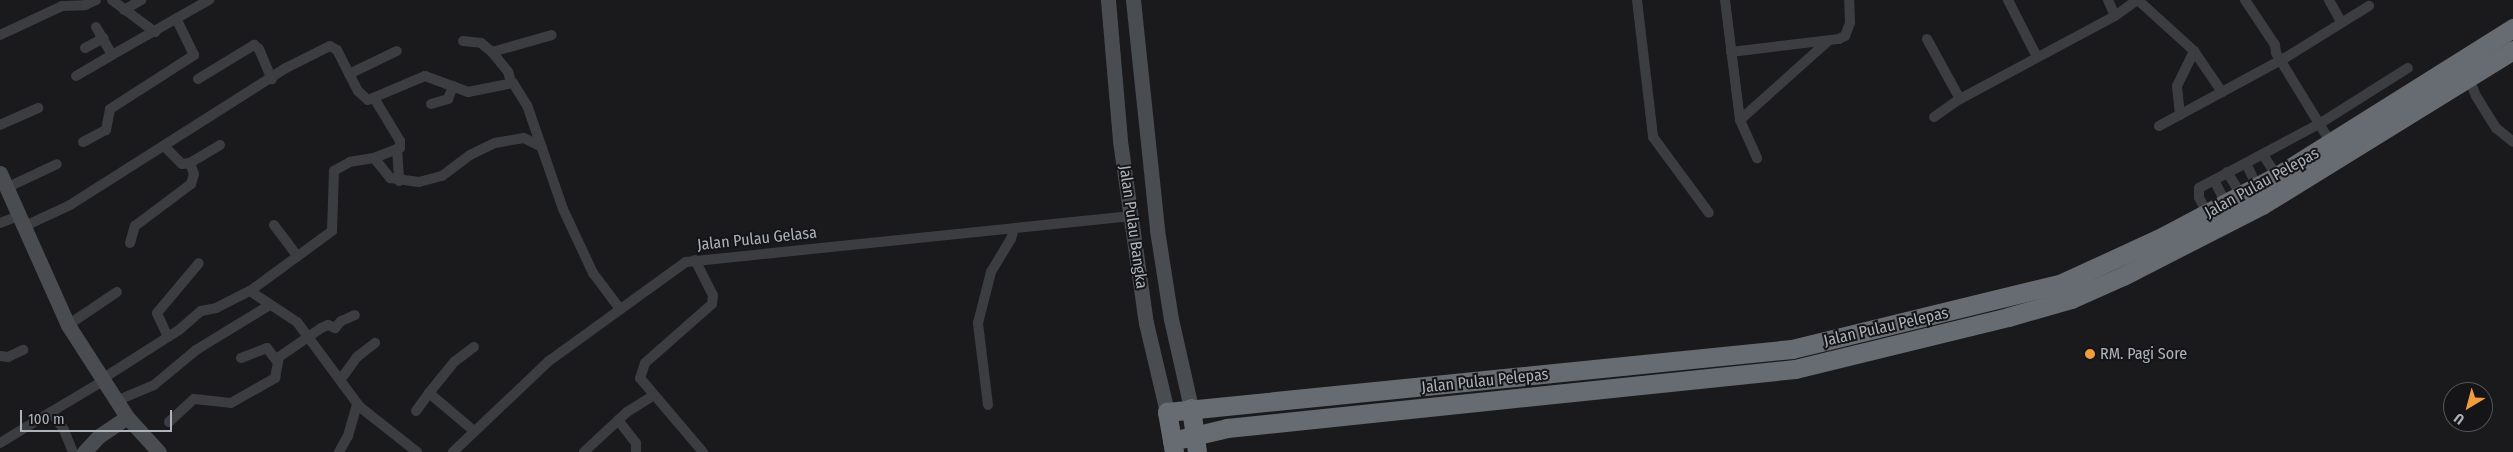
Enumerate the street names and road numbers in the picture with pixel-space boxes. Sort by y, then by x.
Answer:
street label: Jalan Pulau Pelepas [2202,144,2322,222]
street label: Jalan Pulau Bangka [1115,164,1151,290]
street label: Jalan Pulau Gelasa [696,223,818,255]
street label: Jalan Pulau Pelepas [1822,303,1950,351]
street label: Jalan Pulau Pelepas [1421,365,1549,397]

